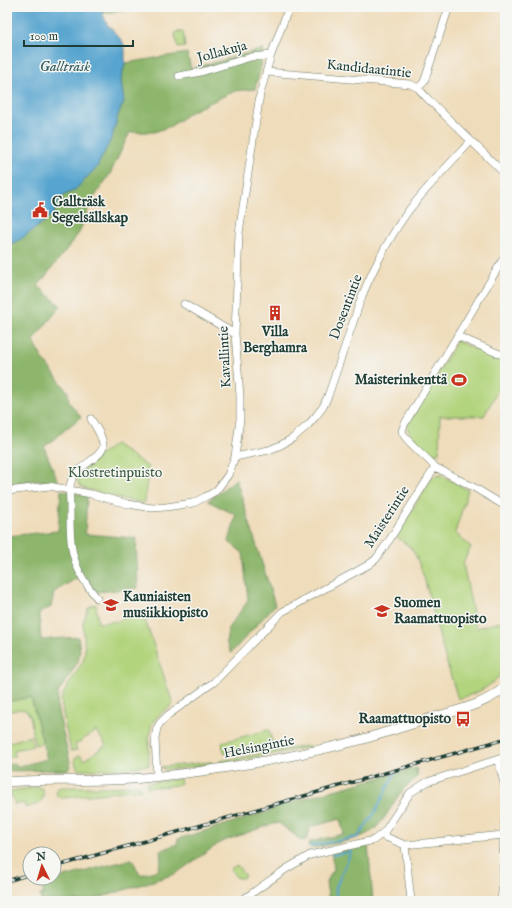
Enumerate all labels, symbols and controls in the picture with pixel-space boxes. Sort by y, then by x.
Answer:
scale bar [24,22,133,48]
text: 100 m [30,29,58,44]
street label: Jollakuja [193,37,250,68]
street label: Kandidaatintie [326,56,413,82]
water label: Gallträsk [40,57,90,76]
place label: Gallträsk Segelsällskap [52,193,129,227]
public building icon: Gallträsk Segelsällskap [31,201,49,219]
street label: Dosentintie [325,271,367,342]
building icon: Villa Berghamra [266,304,284,322]
place label: Villa Berghamra [243,323,308,357]
street label: Kavallintie [214,325,236,388]
place label: Maisterinkenttä [355,371,448,389]
sports icon: Maisterinkenttä [450,371,468,389]
park label: Klostretinpuisto [68,464,163,482]
street label: Maisterintie [360,482,414,551]
place label: Kauniaisten musiikkiopisto [123,588,209,622]
place label: Suomen Raamattuopisto [394,594,487,628]
school or university icon: Kauniaisten musiikkiopisto [102,596,120,614]
school or university icon: Suomen Raamattuopisto [373,602,391,620]
place label: Raamattuopisto [359,710,451,728]
bus stop icon: Raamattuopisto [454,710,472,728]
street label: Helsingintie [222,731,297,763]
north arrow [22,846,62,886]
text: N [35,850,47,865]

